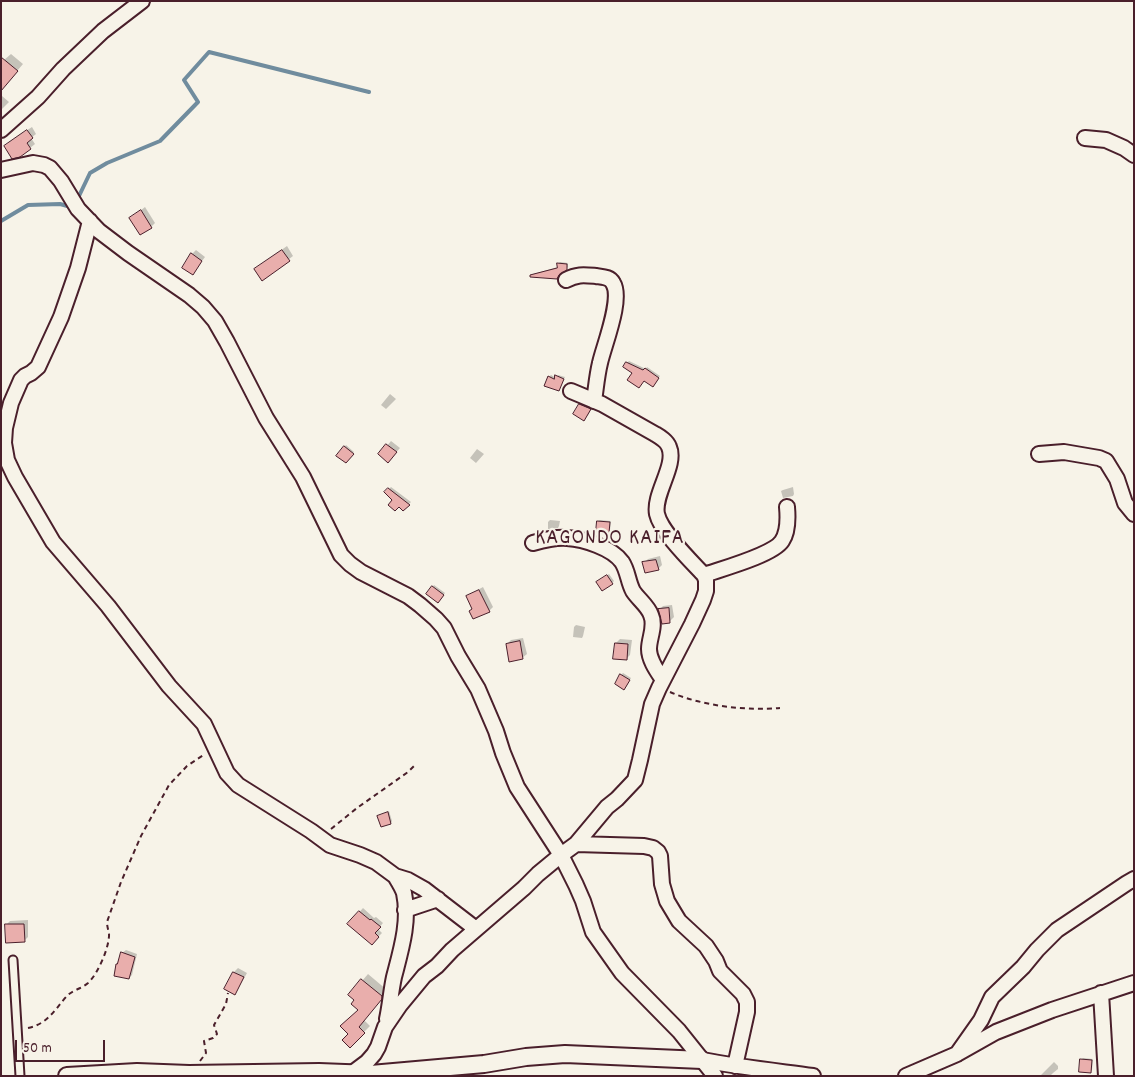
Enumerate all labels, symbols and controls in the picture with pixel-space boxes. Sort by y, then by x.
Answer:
district label: KAGONDO KAIFA [534,527,686,553]
scale bar [18,1030,108,1062]
text: 50 m [23,1038,52,1060]

